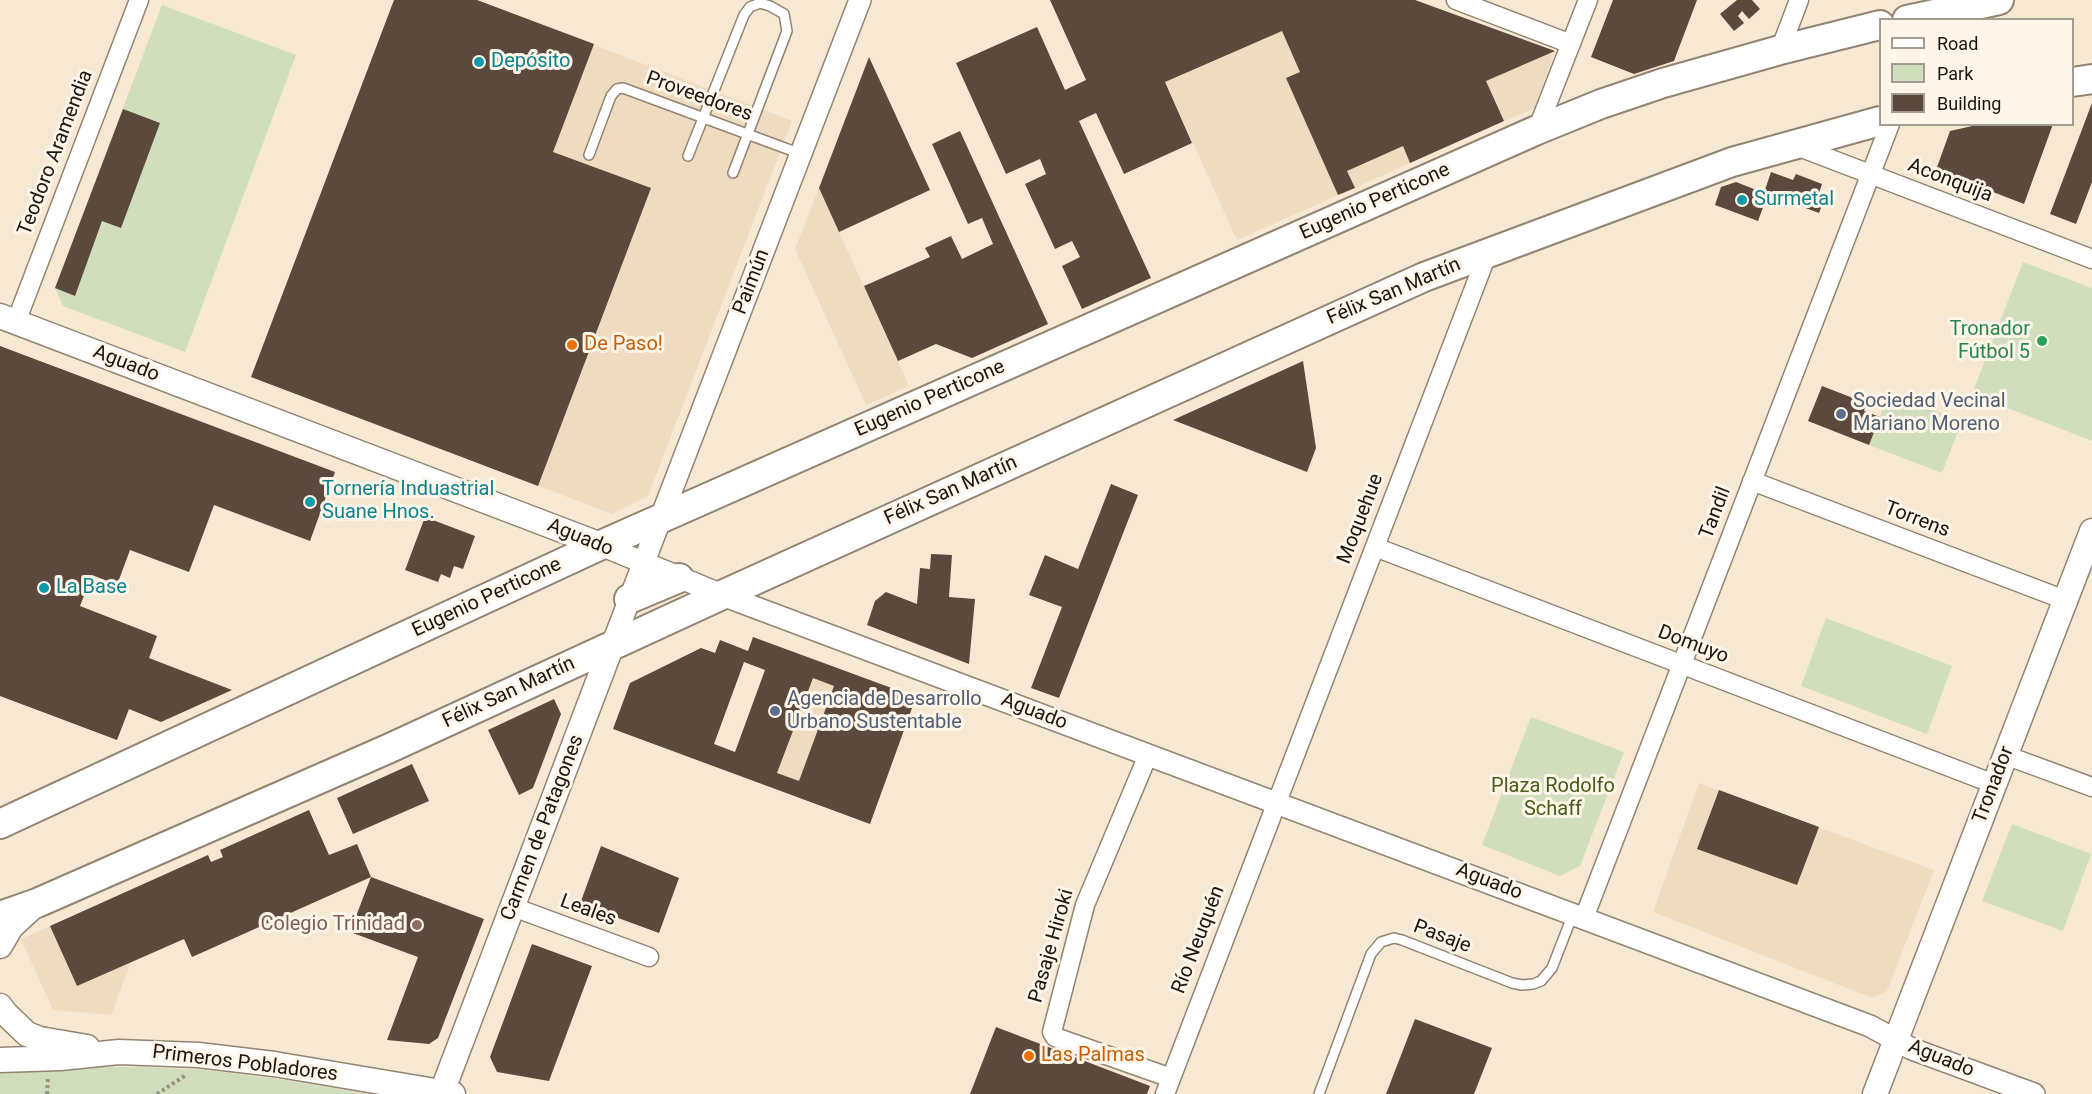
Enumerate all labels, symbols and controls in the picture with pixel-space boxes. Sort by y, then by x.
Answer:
legend [1879,18,2074,126]
text: Road [1937,33,1978,54]
place label: Depósito [491,50,570,74]
marker: Depósito [472,55,486,69]
text: Park [1937,63,1973,84]
street label: Teodoro Aramendia [13,67,99,239]
street label: Proveedores [643,67,755,127]
text: Building [1937,93,2001,114]
street label: Aconquija [1904,154,1996,208]
street label: Eugenio Perticone [1296,158,1454,246]
place label: Surmetal [1754,188,1834,212]
marker: Surmetal [1735,193,1749,207]
street label: Paimún [729,246,775,318]
street label: Félix San Martín [1324,253,1464,331]
place label: Tronador Fútbol 5 [1949,318,2030,365]
place label: De Paso! [584,333,663,357]
marker: Tronador Fútbol 5 [2035,334,2049,348]
marker: De Paso! [565,338,579,352]
street label: Aguado [90,340,162,388]
street label: Eugenio Perticone [851,355,1009,443]
place label: Sociedad Vecinal Mariano Moreno [1853,390,2006,437]
marker: Sociedad Vecinal Mariano Moreno [1834,407,1848,421]
street label: Félix San Martín [881,451,1021,531]
street label: Moquehue [1333,471,1389,567]
place label: Tornería Induastrial Suane Hnos. [322,478,494,525]
street label: Tandil [1695,484,1737,542]
marker: Tornería Induastrial Suane Hnos. [303,495,317,509]
street label: Torrens [1881,497,1953,543]
street label: Aguado [544,514,616,562]
street label: Eugenio Perticone [409,553,565,643]
place label: La Base [56,576,127,600]
marker: La Base [37,581,51,595]
street label: Domuyo [1654,621,1732,669]
street label: Félix San Martín [439,652,579,734]
place label: Agencia de Desarrollo Urbano Sustentable [787,688,982,735]
street label: Aguado [998,688,1070,736]
marker: Agencia de Desarrollo Urbano Sustentable [768,704,782,718]
street label: Carmen de Patagones [496,732,590,924]
street label: Tronador [1968,743,2020,827]
park label: Plaza Rodolfo Schaff [1491,775,1615,822]
street label: Aguado [1453,858,1525,906]
street label: Río Neuquén [1167,883,1231,997]
street label: Pasaje Hiroki [1024,886,1080,1006]
street label: Leales [557,890,619,932]
place label: Colegio Trinidad [260,913,405,937]
street label: Pasaje [1410,915,1474,959]
marker: Colegio Trinidad [410,918,424,932]
street label: Aguado [1905,1035,1977,1083]
street label: Primeros Pobladores [151,1041,339,1087]
place label: Las Palmas [1041,1044,1145,1068]
marker: Las Palmas [1022,1049,1036,1063]

